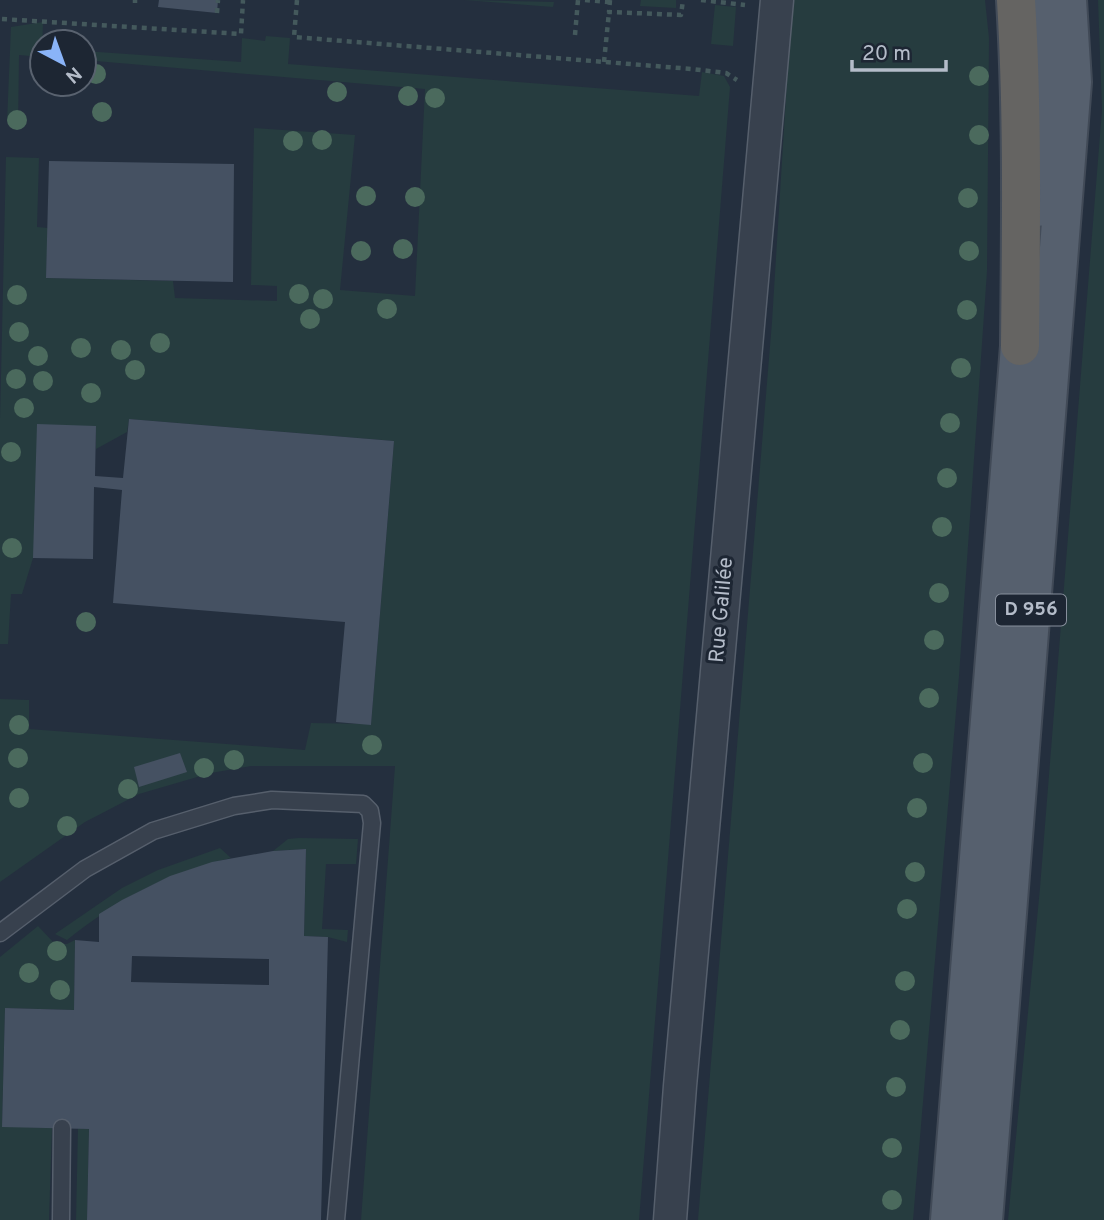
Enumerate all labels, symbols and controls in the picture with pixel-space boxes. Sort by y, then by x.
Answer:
north arrow [28,28,98,98]
scale bar [852,28,946,72]
text: 20 m [862,41,911,68]
text: N [60,61,86,88]
street label: Rue Galilée [704,556,740,664]
road number: D 956 [996,594,1066,625]

